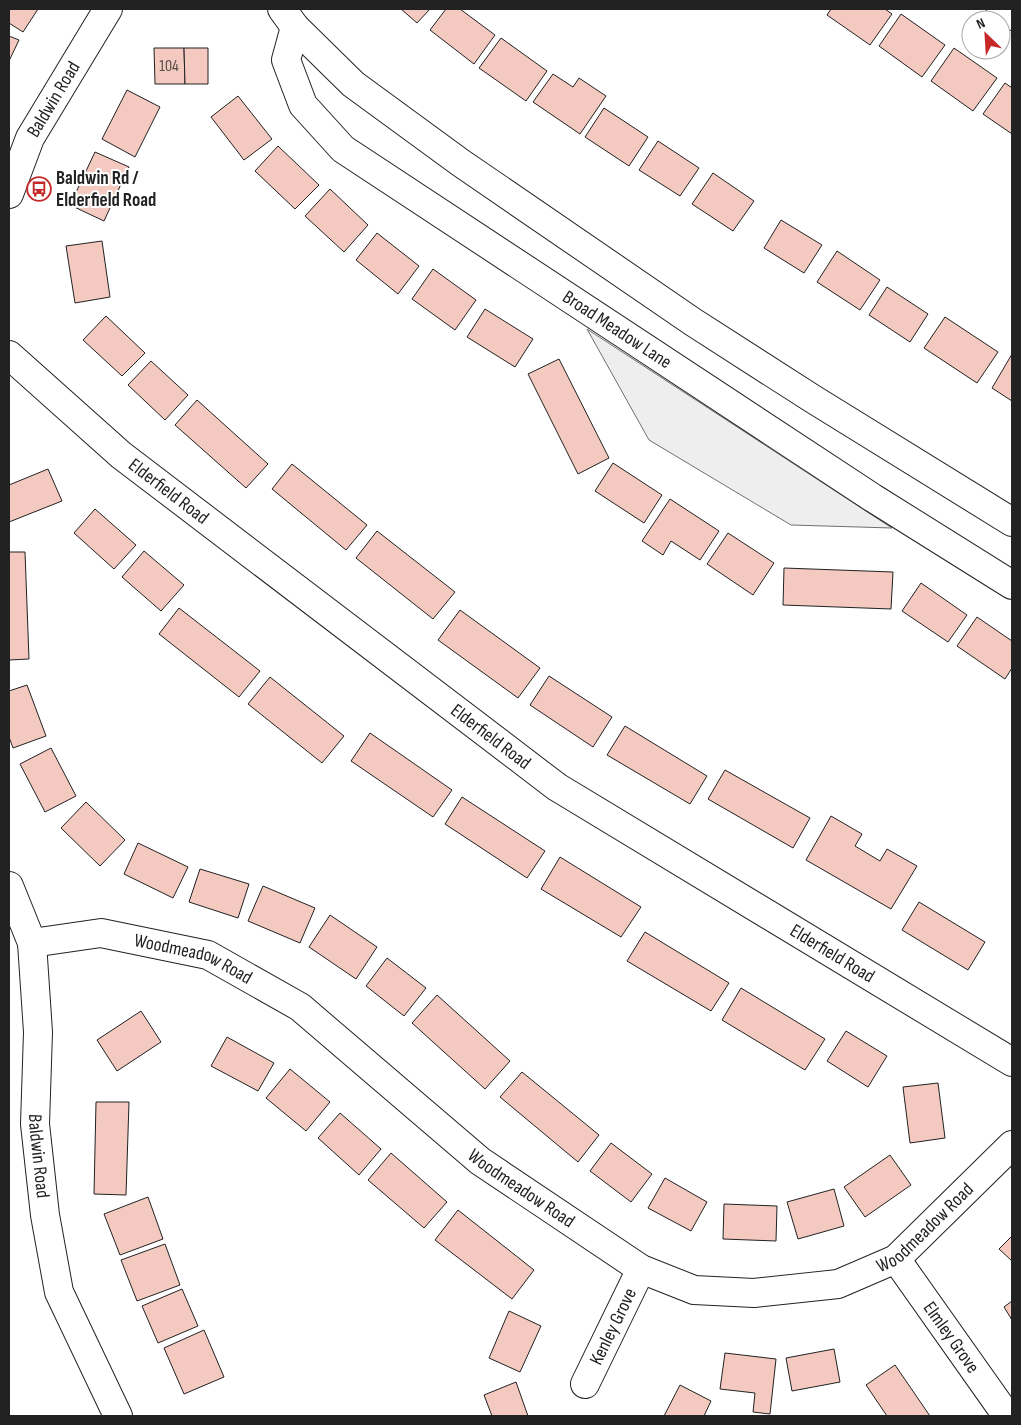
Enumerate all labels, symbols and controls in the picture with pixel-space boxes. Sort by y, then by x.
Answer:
north arrow [961,10,1011,60]
text: N [974,14,988,33]
street label: Baldwin Road [22,57,85,141]
house number: 104 [159,57,179,76]
place label: Baldwin Rd / Elderfield Road [56,167,156,212]
bus stop icon: Baldwin Rd / Elderfield Road [26,176,52,202]
street label: Broad Meadow Lane [558,285,676,374]
street label: Elderfield Road [124,453,213,529]
street label: Elderfield Road [446,699,536,774]
street label: Elderfield Road [786,919,879,988]
street label: Woodmeadow Road [132,929,256,989]
street label: Baldwin Road [23,1114,55,1199]
street label: Woodmeadow Road [463,1144,579,1233]
street label: Woodmeadow Road [873,1178,978,1278]
street label: Kenley Grove [585,1284,641,1369]
street label: Elmley Grove [918,1297,985,1378]

